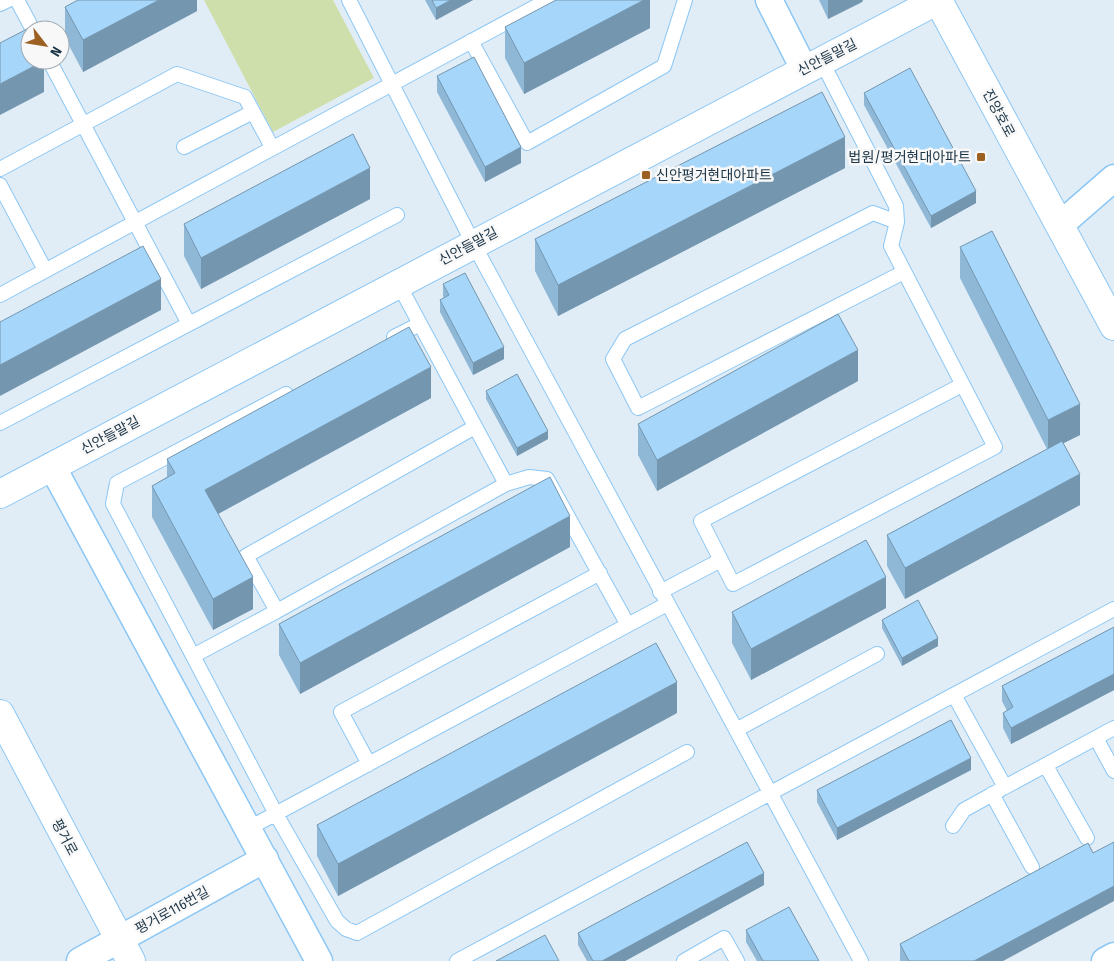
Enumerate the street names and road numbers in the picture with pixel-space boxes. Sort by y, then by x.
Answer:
street label: 신안들말길 [795,35,860,80]
street label: 진양호로 [979,86,1018,140]
street label: 신안들말길 [436,224,501,269]
street label: 신안들말길 [78,413,143,458]
street label: 평거로 [48,816,81,858]
street label: 평거로116번길 [132,883,212,938]

